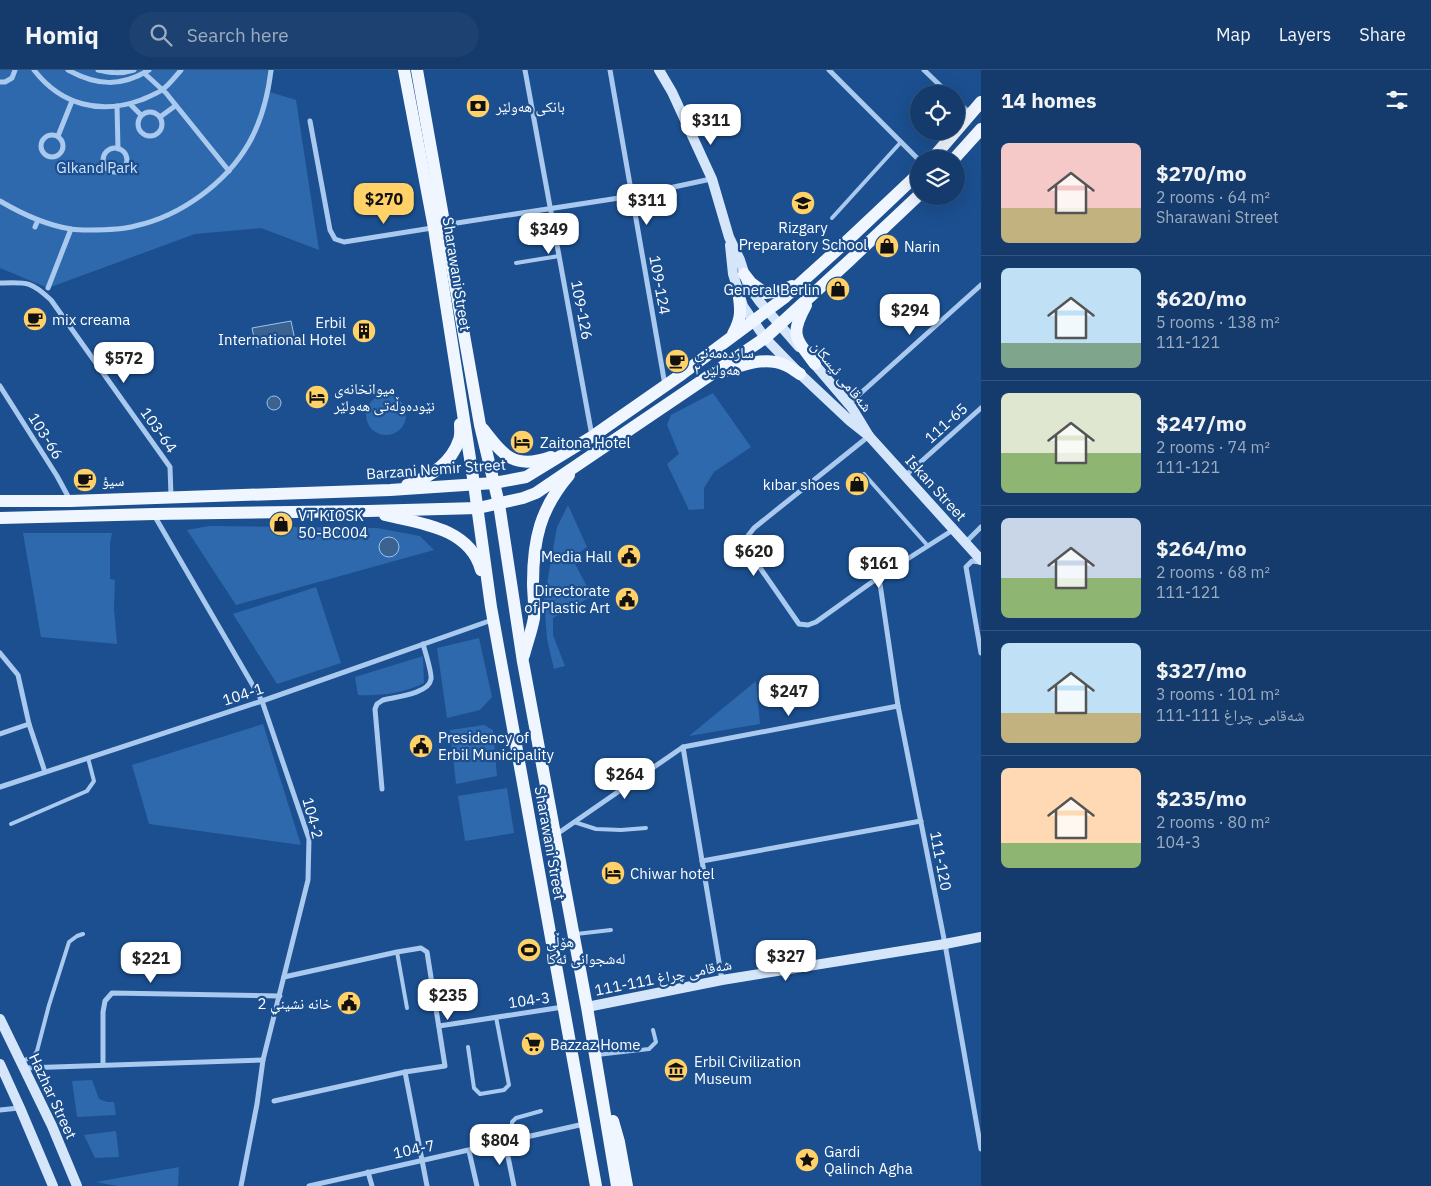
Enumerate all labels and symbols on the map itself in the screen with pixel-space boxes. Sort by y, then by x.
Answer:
bank icon: بانکی هەولێر [465,93,491,119]
place label: بانکی هەولێر [495,97,565,117]
pin: $311 [681,104,741,146]
park label: Glkand Park [56,158,138,177]
pin: $270 [354,182,414,225]
pin: $311 [617,184,677,226]
school or university icon: Rizgary Preparatory School [790,190,816,216]
pin: $349 [519,212,579,255]
street label: Sharawani Street [439,216,475,332]
place label: Rizgary Preparatory School [739,218,867,254]
shop icon: Narin [874,233,900,259]
place label: Narin [904,237,940,256]
street label: 109-124 [645,254,675,316]
shop icon: General Berlin [825,276,851,302]
street label: 109-126 [567,279,597,341]
place label: General Berlin [724,280,820,299]
pin: $294 [880,294,940,336]
cafe icon: mix creama [22,306,48,332]
place label: mix creama [52,310,130,329]
place label: Erbil International Hotel [218,313,346,349]
building icon: Erbil International Hotel [351,318,377,344]
street label: شەقامی ئیسکان [807,336,877,416]
pin: $572 [94,342,154,384]
place label: ساردەمەنی هەولێر ٢ [694,343,754,379]
cafe icon: ساردەمەنی هەولێر ٢ [664,348,690,374]
place label: میوانخانەی نێودەوڵەتی هەولێر [333,379,435,416]
hotel icon: میوانخانەی نێودەوڵەتی هەولێر [304,384,330,410]
street label: 111-65 [921,399,971,447]
street label: 103-64 [137,404,181,456]
street label: 103-66 [24,409,68,463]
hotel icon: Zaitona Hotel [509,429,535,455]
place label: Zaitona Hotel [540,433,631,452]
street label: Iskan Street [901,451,971,525]
street label: Barzani Nemir Street [366,455,506,483]
cafe icon: سيؤ [72,467,98,493]
place label: سيؤ [102,471,124,490]
shop icon: kıbar shoes [844,471,870,497]
place label: kıbar shoes [763,475,840,494]
place label: VT KIOSK 50-BC004 [298,506,368,542]
shop icon: VT KIOSK 50-BC004 [268,511,294,537]
pin: $620 [724,534,784,577]
public building icon: Media Hall [616,543,642,569]
pin: $161 [849,546,909,589]
place label: Media Hall [541,547,612,566]
place label: Directorate of Plastic Art [524,581,610,617]
public building icon: Directorate of Plastic Art [614,586,640,612]
pin: $247 [759,674,819,717]
street label: 104-1 [220,678,266,710]
place label: Presidency of Erbil Municipality [438,728,554,764]
public building icon: Presidency of Erbil Municipality [408,733,434,759]
pin: $264 [595,758,655,800]
street label: Sharawani Street [531,785,569,901]
street label: 104-2 [298,795,328,841]
street label: 111-120 [926,830,956,892]
hotel icon: Chiwar hotel [600,860,626,886]
place label: Chiwar hotel [630,864,714,883]
place label: هۆڵی لەشجوانی ئەکا [546,932,625,969]
sports icon: هۆڵی لەشجوانی ئەکا [516,937,542,963]
pin: $327 [756,940,816,982]
pin: $221 [121,942,181,984]
street label: شەقامی چراغ 111-111 [593,954,733,1001]
pin: $235 [418,978,478,1021]
street label: 104-3 [507,988,551,1012]
public building icon: خانه نشيني 2 [336,990,362,1016]
place label: خانه نشيني 2 [258,994,332,1015]
supermarket icon: Bazzaz Home [520,1031,546,1057]
place label: Bazzaz Home [550,1035,641,1054]
street label: Hazhar Street [25,1050,81,1142]
place label: Erbil Civilization Museum [694,1052,801,1088]
museum icon: Erbil Civilization Museum [663,1057,689,1083]
pin: $804 [470,1124,530,1166]
street label: 104-7 [391,1135,437,1163]
place label: Gardi Qalinch Agha [824,1142,913,1178]
place icon: Gardi Qalinch Agha [794,1147,820,1173]

